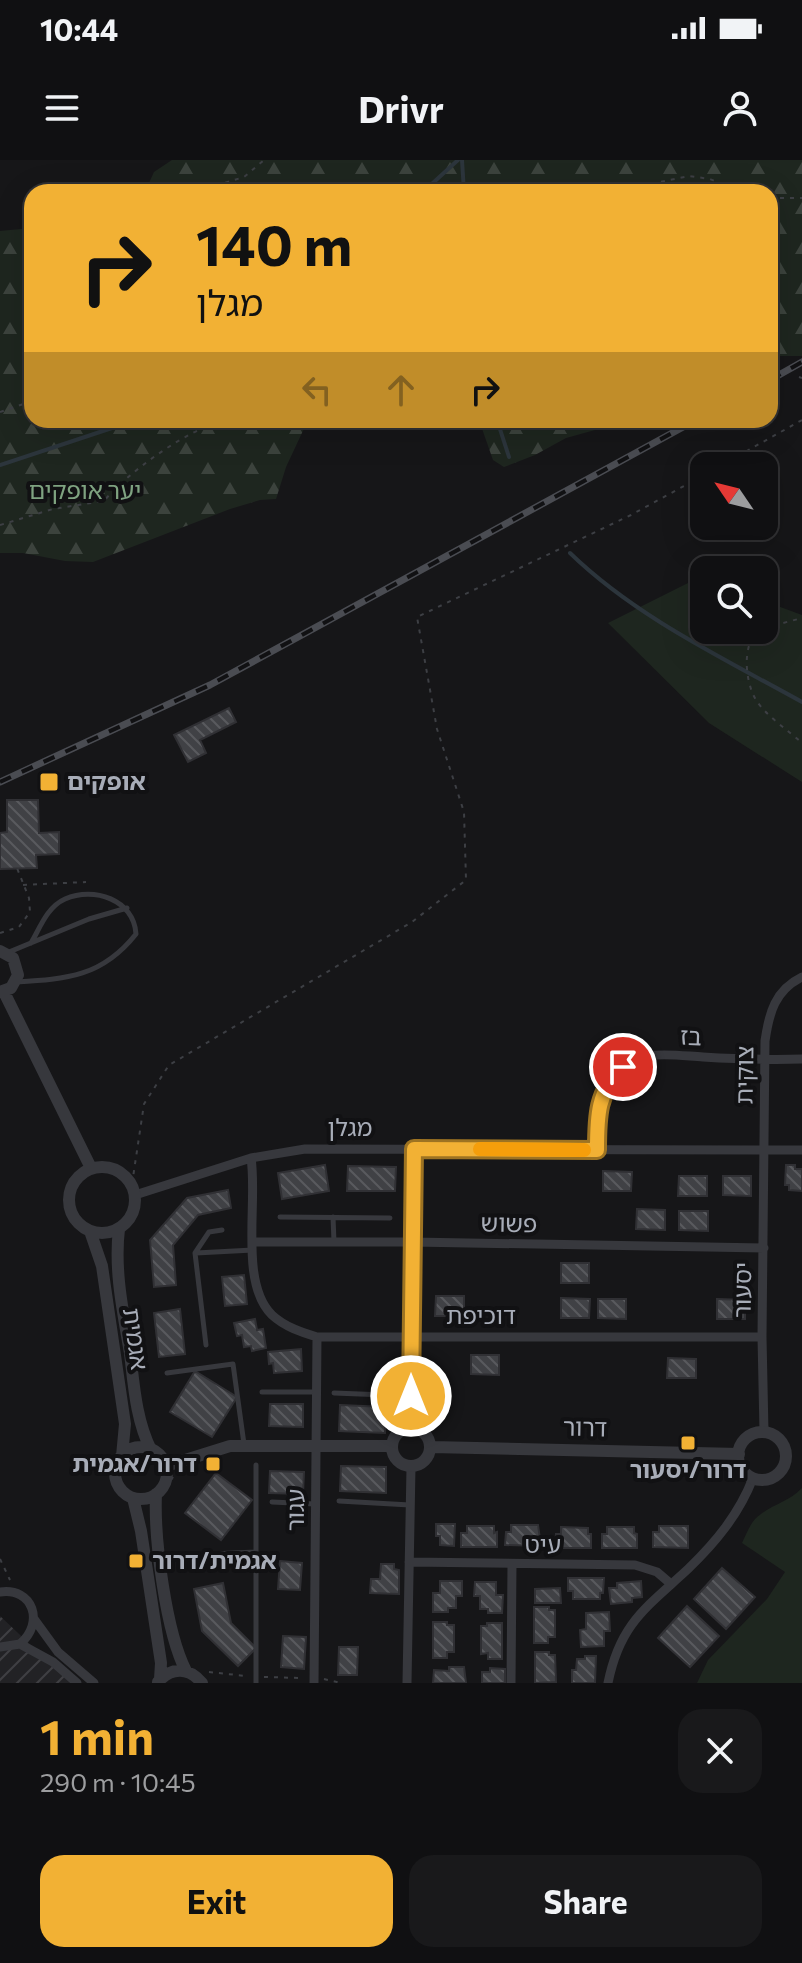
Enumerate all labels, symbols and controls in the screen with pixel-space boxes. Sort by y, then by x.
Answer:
text: 10:44 [40,10,118,47]
icon: menu [40,86,84,130]
text: Drivr [358,86,444,130]
icon: person [718,86,762,130]
text: 140 m [196,209,352,278]
icon: right [64,216,168,320]
text: מגלן [196,279,263,323]
icon: left [295,368,339,412]
icon: ahead [379,368,423,412]
icon: right [463,368,507,412]
north arrow [690,452,778,540]
map controls [690,452,778,644]
park label: יער אופקים [29,475,141,504]
button: search [690,556,778,644]
place label: אופקים [67,766,146,795]
marker: אופקים [38,771,60,793]
street label: בז [680,1021,702,1050]
pin [589,1033,657,1101]
icon: arrive [601,1045,645,1089]
street label: צוקית [728,1045,759,1105]
street label: מגלן [328,1112,372,1141]
street label: פשוש [481,1208,538,1237]
street label: יסעור [727,1262,756,1318]
street label: דוכיפת [446,1300,516,1329]
street label: אגמית [118,1306,155,1372]
position arrow [369,1354,453,1438]
street label: דרור [563,1412,607,1441]
marker: דרור/יסעור [679,1434,697,1452]
place label: דרור/אגמית [72,1448,197,1477]
place label: דרור/יסעור [629,1454,747,1483]
marker: דרור/אגמית [204,1455,222,1473]
street label: עגור [280,1488,309,1532]
street label: עיט [525,1529,561,1558]
place label: אגמית/דרור [152,1545,277,1574]
marker: אגמית/דרור [127,1552,145,1570]
text: 1 min [40,1706,154,1765]
button: close [678,1709,762,1793]
text: 290 m · 10:45 [40,1766,196,1797]
button: Exit [40,1855,393,1947]
button: Share [409,1855,762,1947]

